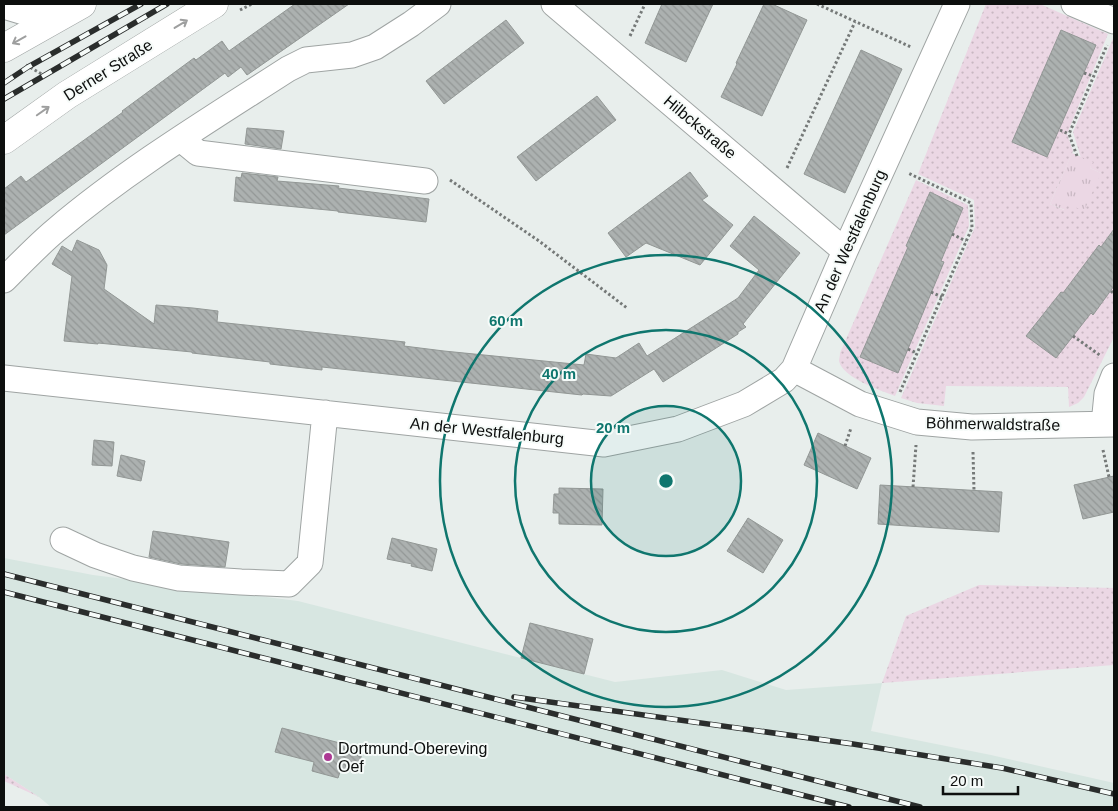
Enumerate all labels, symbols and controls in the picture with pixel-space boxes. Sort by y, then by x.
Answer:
one-way arrow [173,19,187,29]
one-way arrow [11,35,26,45]
street label: Derner Straße [61,36,156,104]
street label: Hilbckstraße [660,92,740,162]
one-way arrow [36,106,50,116]
street label: An der Westfalenburg [811,167,889,315]
text: 60 m [489,312,523,329]
text: 40 m [542,365,576,382]
street label: An der Westfalenburg [409,414,565,448]
street label: Böhmerwaldstraße [926,414,1060,434]
text: 20 m [596,419,630,436]
centre of rings [657,472,675,490]
place label: Dortmund-Obereving Oef [338,740,487,775]
marker: Dortmund-Obereving Oef [322,751,334,763]
scale bar [943,764,1018,796]
text: 20 m [950,772,983,789]

